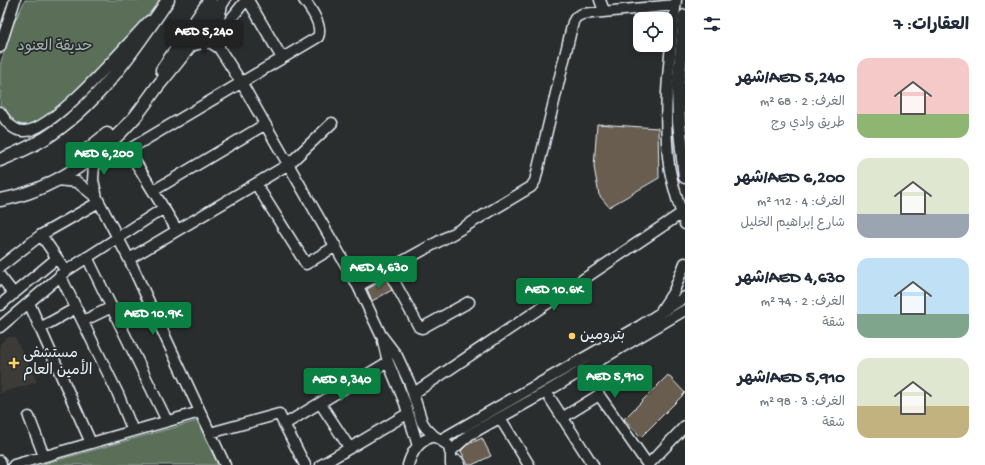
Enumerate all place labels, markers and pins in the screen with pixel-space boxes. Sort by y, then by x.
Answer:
pin: AED 5,240 [158,20,250,54]
pin: AED 6,200 [58,142,150,176]
pin: AED 4,630 [333,256,425,290]
pin: AED 10.6K [508,278,600,312]
pin: AED 10.9K [107,302,199,336]
place label: بترومين [580,327,625,345]
marker: بترومين [567,331,577,341]
place label: مستشفى الأمين العام [23,345,93,381]
marker: مستشفى الأمين العام [8,357,20,369]
pin: AED 5,910 [569,365,661,399]
pin: AED 8,340 [296,368,388,402]

